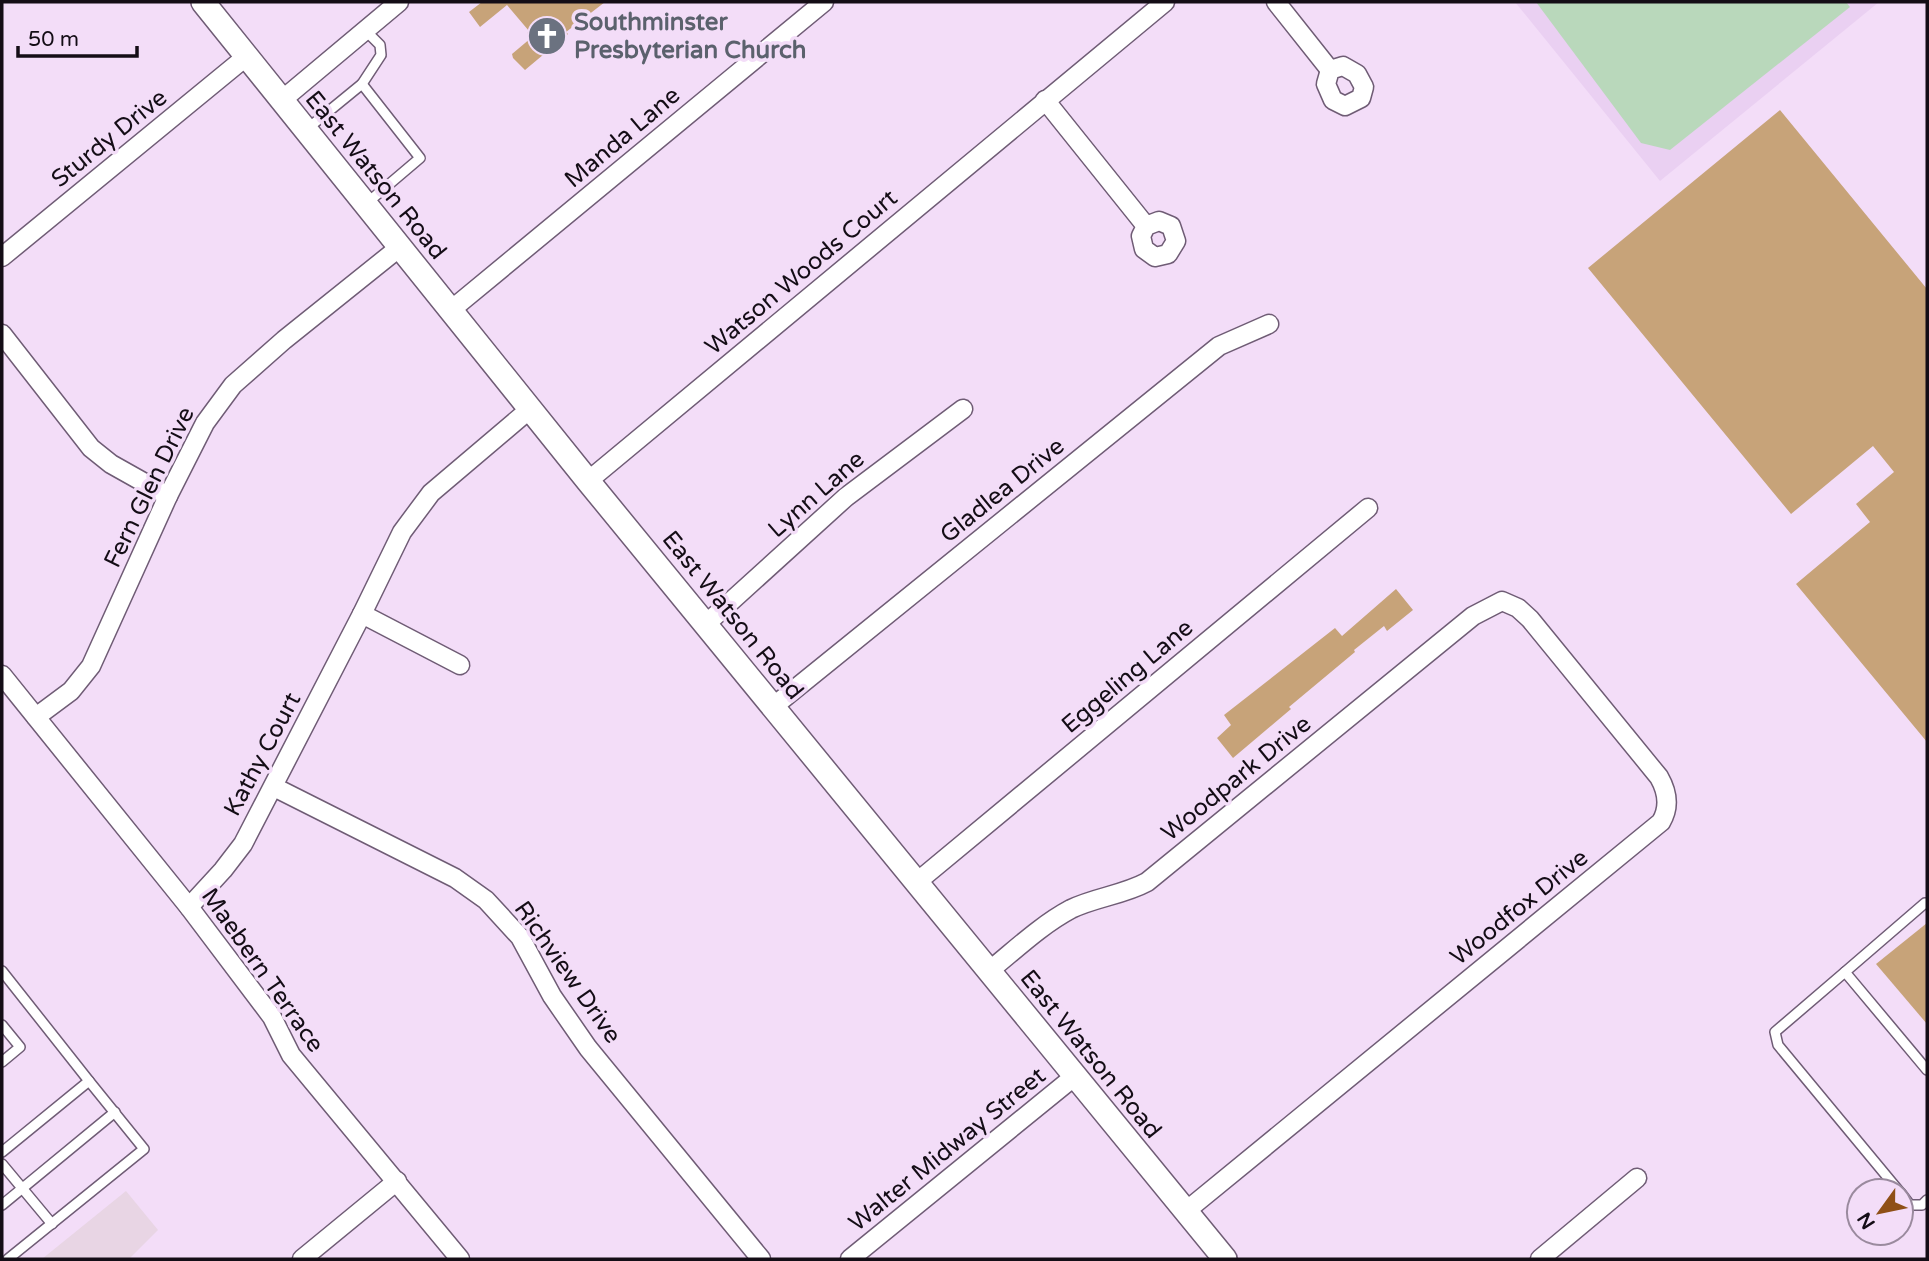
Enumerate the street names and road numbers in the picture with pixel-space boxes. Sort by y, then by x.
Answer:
street label: Manda Lane [559,81,686,194]
street label: Sturdy Drive [46,83,173,194]
street label: East Watson Road [299,85,452,265]
street label: Watson Woods Court [699,184,903,361]
street label: Fern Glen Drive [98,402,201,572]
street label: Gladlea Drive [934,432,1070,549]
street label: Lynn Lane [762,445,870,544]
street label: East Watson Road [656,525,809,705]
street label: Eggeling Lane [1056,613,1199,740]
street label: Kathy Court [218,687,307,821]
street label: Woodpark Drive [1156,709,1317,847]
street label: Woodfox Drive [1445,843,1594,972]
street label: Maebern Terrace [195,883,330,1058]
street label: Richview Drive [508,896,627,1049]
street label: East Watson Road [1014,964,1167,1144]
street label: Walter Midway Street [843,1061,1052,1238]

